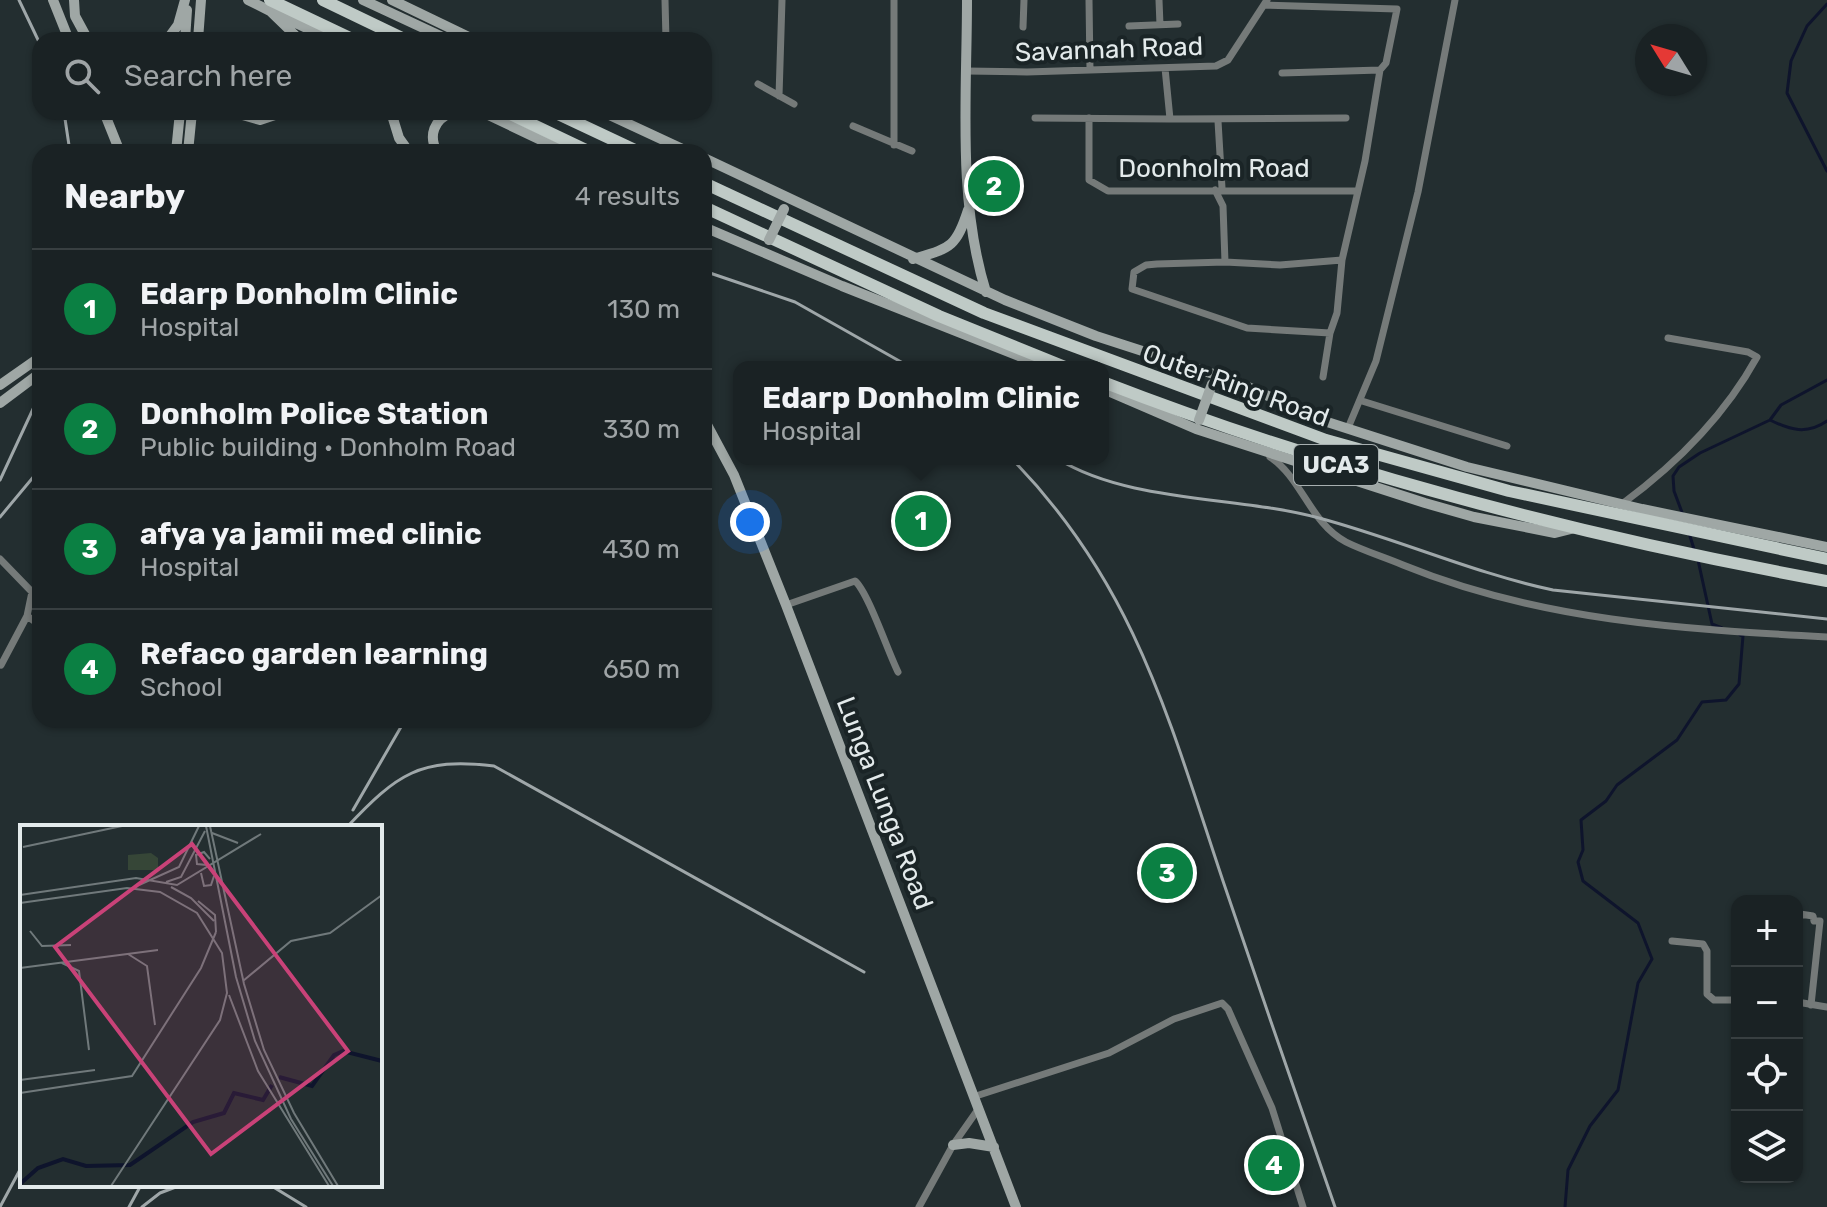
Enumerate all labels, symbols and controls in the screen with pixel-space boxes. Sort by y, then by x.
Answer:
north arrow [1635,24,1707,96]
street label: Savannah Road [1014,31,1204,68]
search box [32,32,712,120]
icon: search [60,54,104,98]
text: Search here [124,58,292,94]
street label: Doonholm Road [1118,153,1310,184]
pin: 2 [968,156,1020,216]
text: Nearby [64,176,185,217]
text: 4 results [575,181,680,212]
text: Edarp Donholm Clinic [140,276,458,312]
text: 1 [84,294,96,325]
text: 130 m [607,294,680,325]
text: Hospital [140,312,239,343]
street label: Outer Ring Road [1138,337,1333,434]
popup [733,361,1109,465]
text: Edarp Donholm Clinic [762,380,1080,416]
text: Donholm Police Station [140,396,489,432]
text: 2 [82,414,98,445]
text: 330 m [603,414,680,445]
text: Hospital [762,416,861,447]
text: Public building · Donholm Road [140,432,516,463]
road number: UCA3 [1294,445,1378,485]
pin: 1 [895,491,947,551]
your location [730,502,770,542]
text: afya ya jamii med clinic [140,516,482,552]
text: 3 [81,534,99,565]
text: 430 m [602,534,680,565]
text: Hospital [140,552,239,583]
text: Refaco garden learning [140,636,488,672]
text: 4 [81,654,99,685]
text: 650 m [603,654,680,685]
text: School [140,672,223,703]
street label: Lunga Lunga Road [830,692,939,914]
inset map [20,825,382,1187]
pin: 3 [1141,843,1193,903]
map controls [1731,895,1803,1183]
button: + [1731,895,1803,967]
button: − [1731,967,1803,1039]
button: locate [1731,1039,1803,1111]
button: layers [1731,1111,1803,1183]
pin: 4 [1248,1135,1300,1195]

